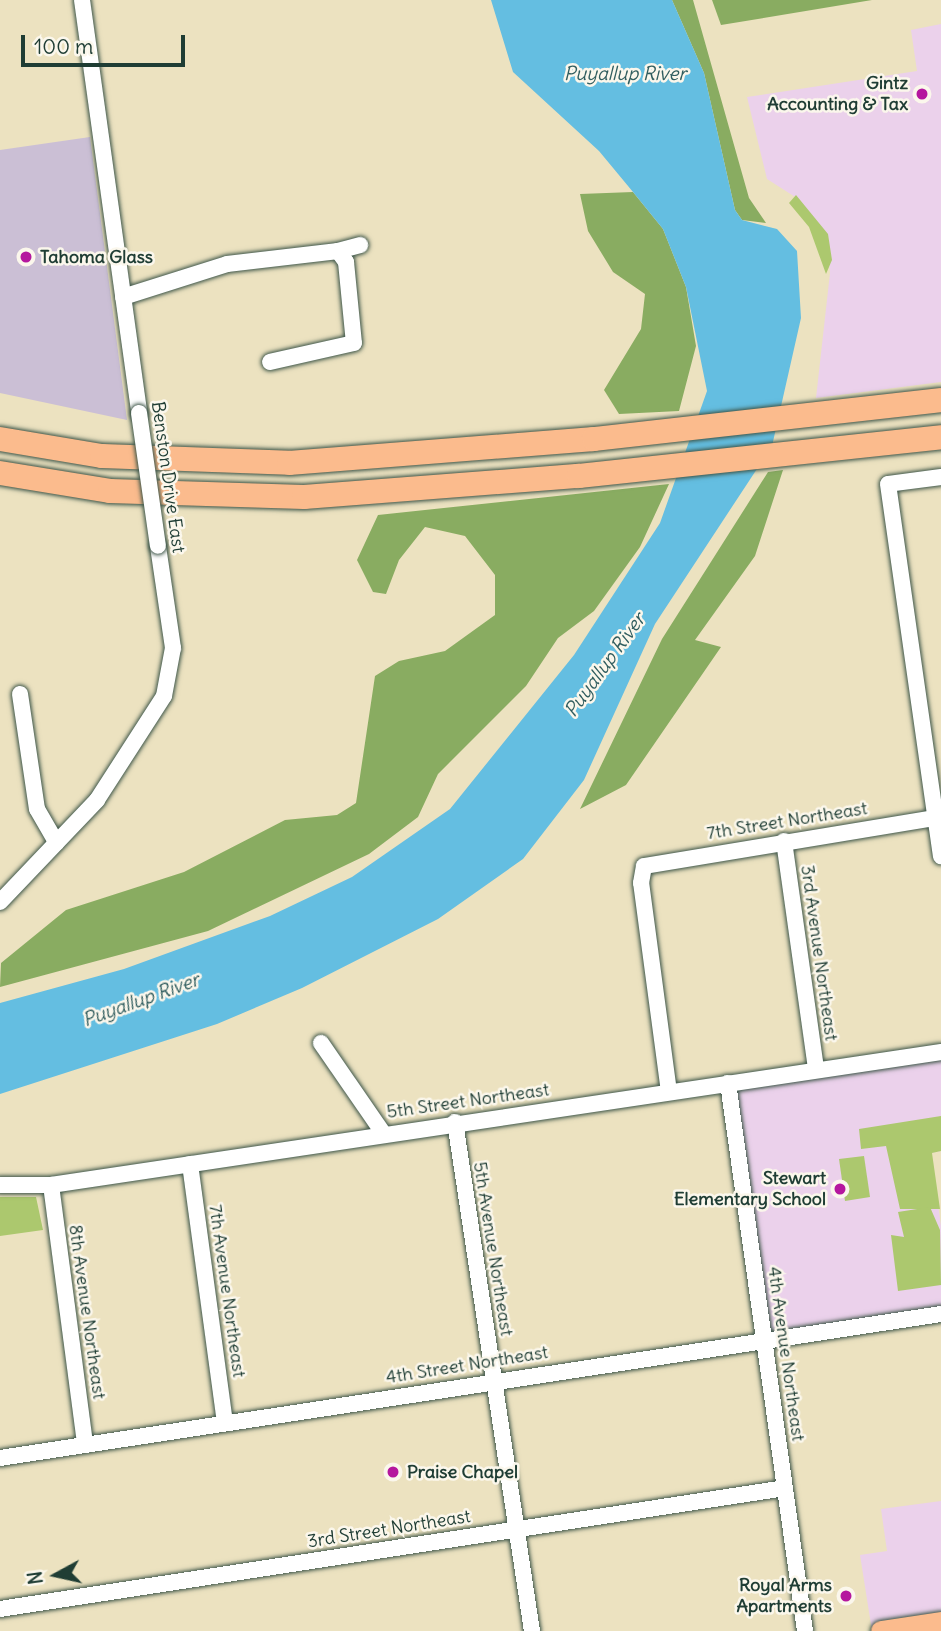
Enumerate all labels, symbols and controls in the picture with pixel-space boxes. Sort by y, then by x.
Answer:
scale bar [24,21,189,65]
text: 100 m [34,33,93,60]
water label: Puyallup River [564,63,686,85]
place label: Gintz Accounting & Tax [767,73,908,116]
marker: Gintz Accounting & Tax [914,86,930,102]
place label: Tahoma Glass [40,246,153,268]
marker: Tahoma Glass [18,249,34,265]
street label: Benston Drive East [147,400,189,554]
water label: Puyallup River [560,609,650,721]
street label: 7th Street Northeast [705,798,869,844]
street label: 3rd Avenue Northeast [796,864,842,1042]
water label: Puyallup River [80,968,202,1032]
street label: 5th Street Northeast [385,1079,551,1123]
street label: 5th Avenue Northeast [469,1160,517,1338]
place label: Stewart Elementary School [674,1168,826,1210]
marker: Stewart Elementary School [832,1181,848,1197]
street label: 7th Avenue Northeast [204,1203,250,1379]
street label: 8th Avenue Northeast [64,1223,110,1401]
street label: 4th Avenue Northeast [763,1265,809,1443]
street label: 4th Street Northeast [384,1342,550,1388]
place label: Praise Chapel [407,1461,518,1483]
marker: Praise Chapel [385,1464,401,1480]
street label: 3rd Street Northeast [306,1505,472,1553]
north arrow [21,1540,91,1610]
text: N [22,1570,48,1586]
place label: Royal Arms Apartments [736,1575,832,1618]
marker: Royal Arms Apartments [838,1588,854,1604]

